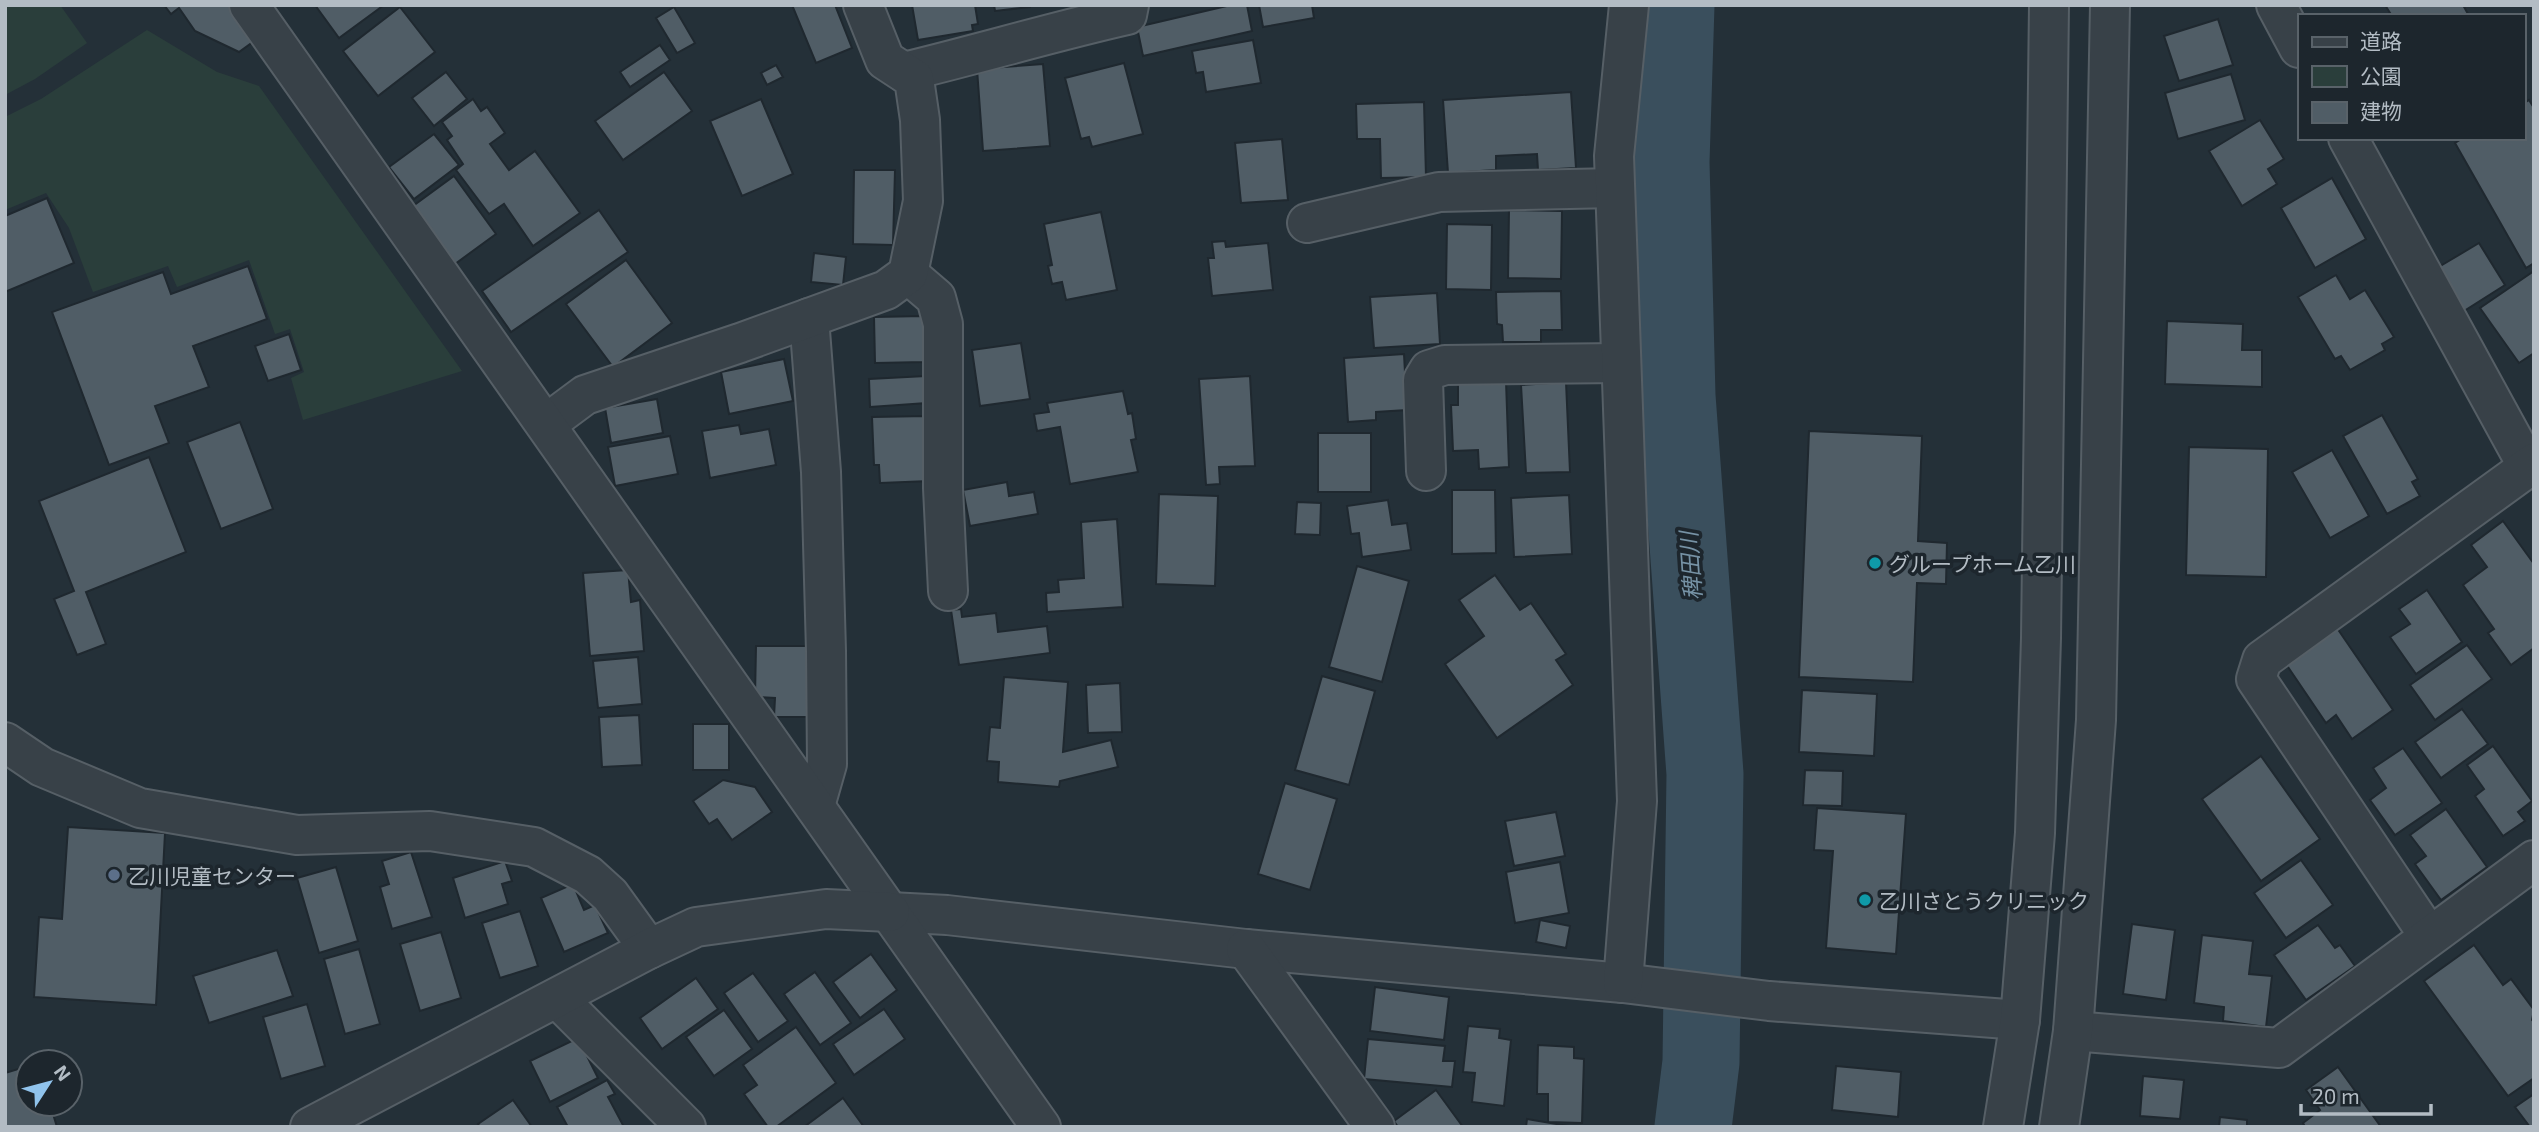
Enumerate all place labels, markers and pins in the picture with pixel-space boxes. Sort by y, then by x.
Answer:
place label: グループホーム乙川 [1889,551,2076,576]
marker: グループホーム乙川 [1867,555,1883,571]
place label: 乙川児童センター [128,863,296,888]
marker: 乙川児童センター [106,867,122,883]
place label: 乙川さとうクリニック [1879,888,2089,913]
marker: 乙川さとうクリニック [1857,892,1873,908]

